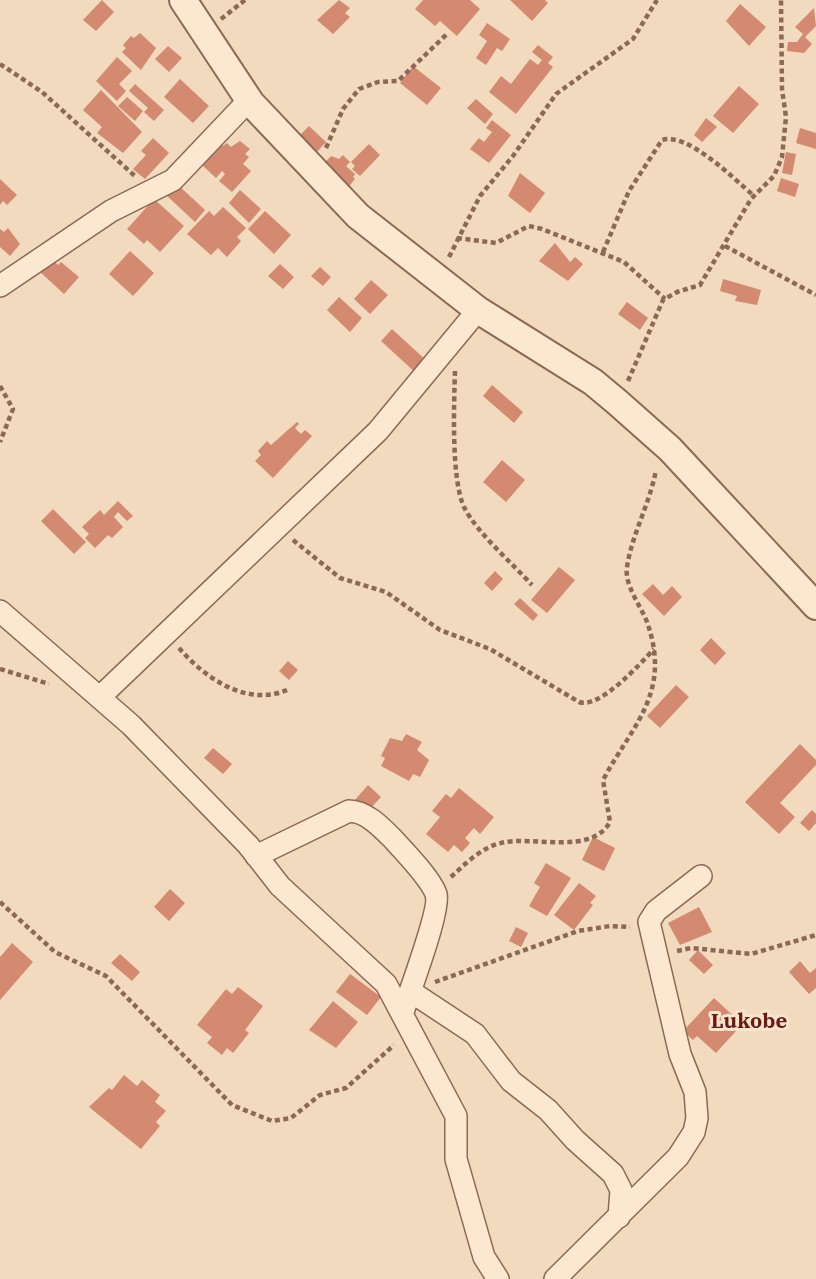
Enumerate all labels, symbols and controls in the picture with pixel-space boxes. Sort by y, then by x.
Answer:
district label: Lukobe [711,1006,787,1034]

